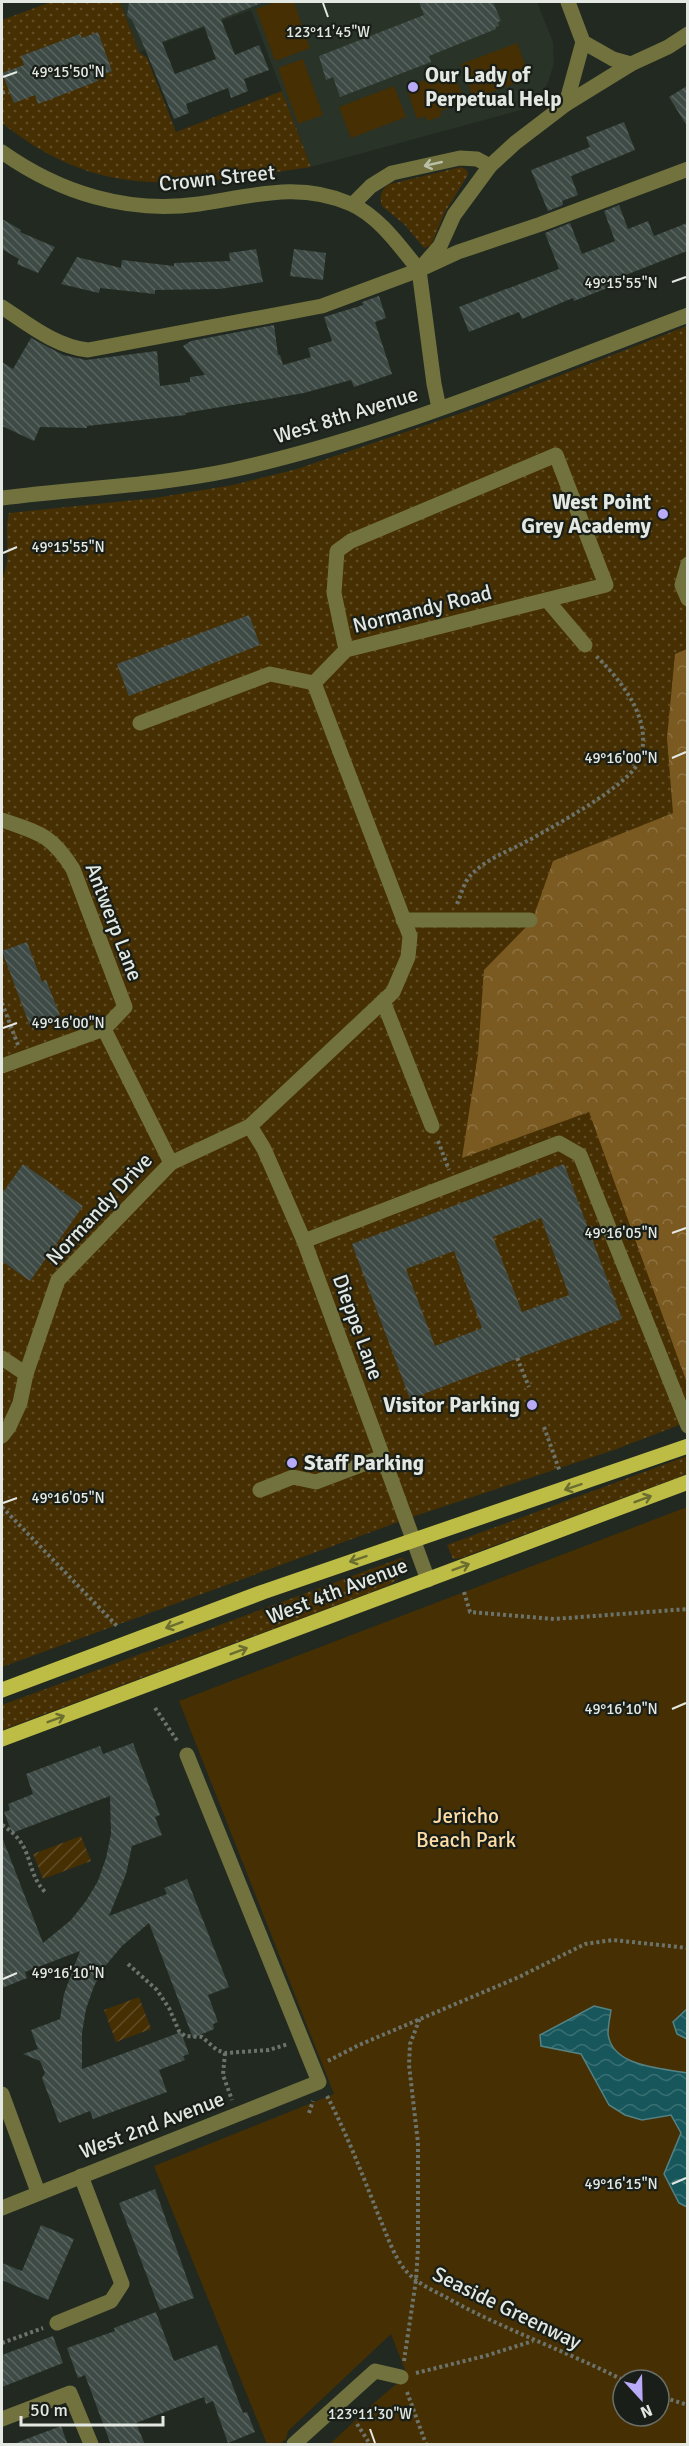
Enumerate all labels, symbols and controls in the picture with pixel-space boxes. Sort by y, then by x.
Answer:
text: 123°11'45"W [286,23,370,41]
place label: Our Lady of Perpetual Help [425,62,561,112]
text: 49°15'50"N [31,63,105,81]
marker: Our Lady of Perpetual Help [406,80,420,94]
one-way arrow [424,158,443,170]
street label: Crown Street [158,159,276,197]
text: 49°15'55"N [584,274,658,292]
street label: West 8th Avenue [271,381,421,449]
place label: West Point Grey Academy [521,489,652,539]
marker: West Point Grey Academy [656,507,670,521]
text: 49°15'55"N [31,538,105,556]
street label: Normandy Road [350,579,494,639]
text: 49°16'00"N [584,749,658,767]
street label: Antwerp Lane [80,859,148,985]
text: 49°16'00"N [31,1014,105,1032]
street label: Normandy Drive [40,1147,158,1271]
text: 49°16'05"N [584,1224,658,1242]
street label: Dieppe Lane [327,1271,389,1383]
place label: Visitor Parking [383,1392,520,1418]
marker: Visitor Parking [525,1398,539,1412]
place label: Staff Parking [304,1450,424,1476]
marker: Staff Parking [285,1456,299,1470]
one-way arrow [564,1482,583,1493]
text: 49°16'05"N [31,1489,105,1507]
one-way arrow [634,1493,652,1504]
street label: West 4th Avenue [263,1552,411,1630]
one-way arrow [349,1555,368,1566]
one-way arrow [451,1561,470,1572]
one-way arrow [165,1621,184,1632]
one-way arrow [229,1644,248,1655]
text: 49°16'10"N [584,1700,658,1718]
one-way arrow [46,1713,65,1724]
park label: Jericho Beach Park [416,1803,517,1853]
text: 49°16'10"N [31,1964,105,1982]
street label: West 2nd Avenue [76,2085,228,2165]
text: 49°16'15"N [584,2175,658,2193]
street label: Seaside Greenway [428,2261,586,2355]
north arrow [611,2368,671,2428]
scale bar [21,2389,164,2427]
text: 50 m [30,2399,68,2421]
text: N [637,2400,655,2422]
text: 123°11'30"W [328,2405,412,2423]

